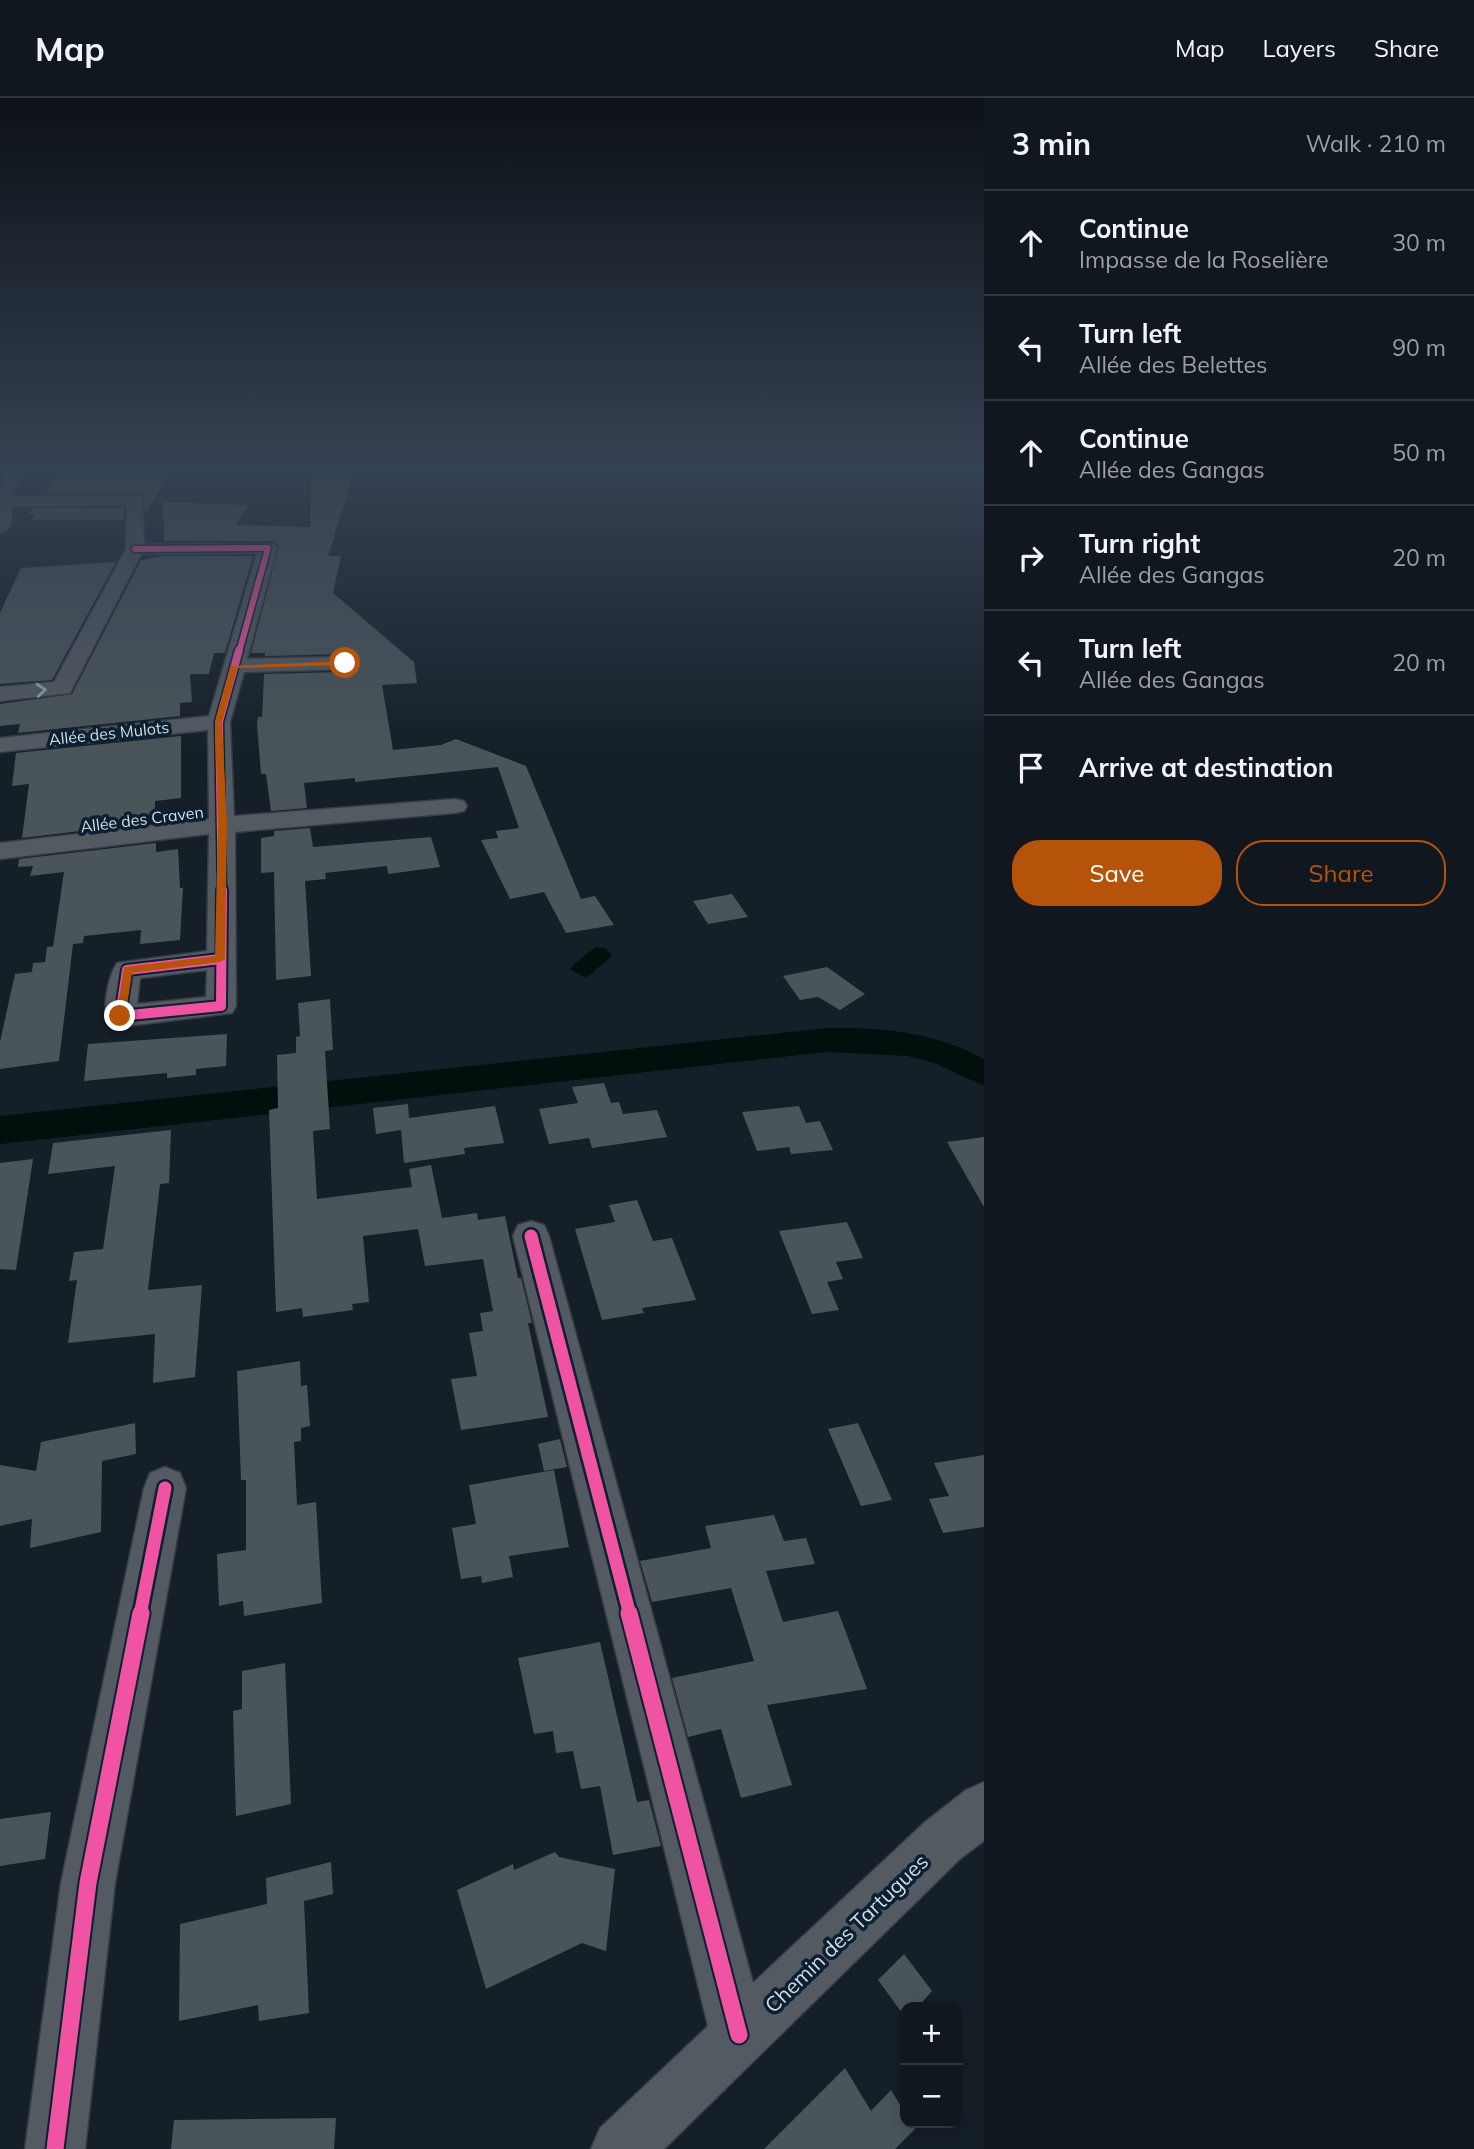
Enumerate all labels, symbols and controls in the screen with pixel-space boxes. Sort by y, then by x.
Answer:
text: Map [35,28,105,69]
text: Map [1175,33,1224,63]
text: Layers [1262,33,1336,63]
text: Share [1374,33,1439,63]
text: 3 min [1012,125,1091,163]
text: Walk · 210 m [1306,129,1446,158]
text: Continue [1079,212,1189,245]
icon: ahead [1012,224,1050,262]
text: 30 m [1392,228,1446,257]
text: Impasse de la Roselière [1079,245,1329,274]
text: Turn left [1079,317,1181,350]
icon: left [1012,329,1050,367]
text: 90 m [1392,333,1446,362]
text: Allée des Belettes [1079,350,1267,379]
text: Continue [1079,422,1189,455]
icon: ahead [1012,434,1050,472]
text: 50 m [1392,438,1446,467]
text: Allée des Gangas [1079,455,1265,484]
text: Turn right [1079,527,1200,560]
icon: right [1012,539,1050,577]
text: 20 m [1392,543,1446,572]
text: Allée des Gangas [1079,560,1265,589]
text: Turn left [1079,632,1181,665]
icon: left [1012,644,1050,682]
route start [329,647,360,678]
text: 20 m [1392,648,1446,677]
text: Allée des Gangas [1079,665,1265,694]
one-way arrow [36,683,47,698]
street label: Allée des Mulots [48,717,170,749]
icon: arrive [1012,749,1050,787]
text: Arrive at destination [1079,751,1334,784]
street label: Allée des Craven [79,802,205,836]
button: Save [1012,840,1222,906]
button: Share [1236,840,1446,906]
route end [104,1000,135,1031]
street label: Chemin des Tartugues [759,1848,933,2018]
map controls [900,2002,963,2128]
button: + [900,2002,963,2065]
button: − [900,2065,963,2128]

